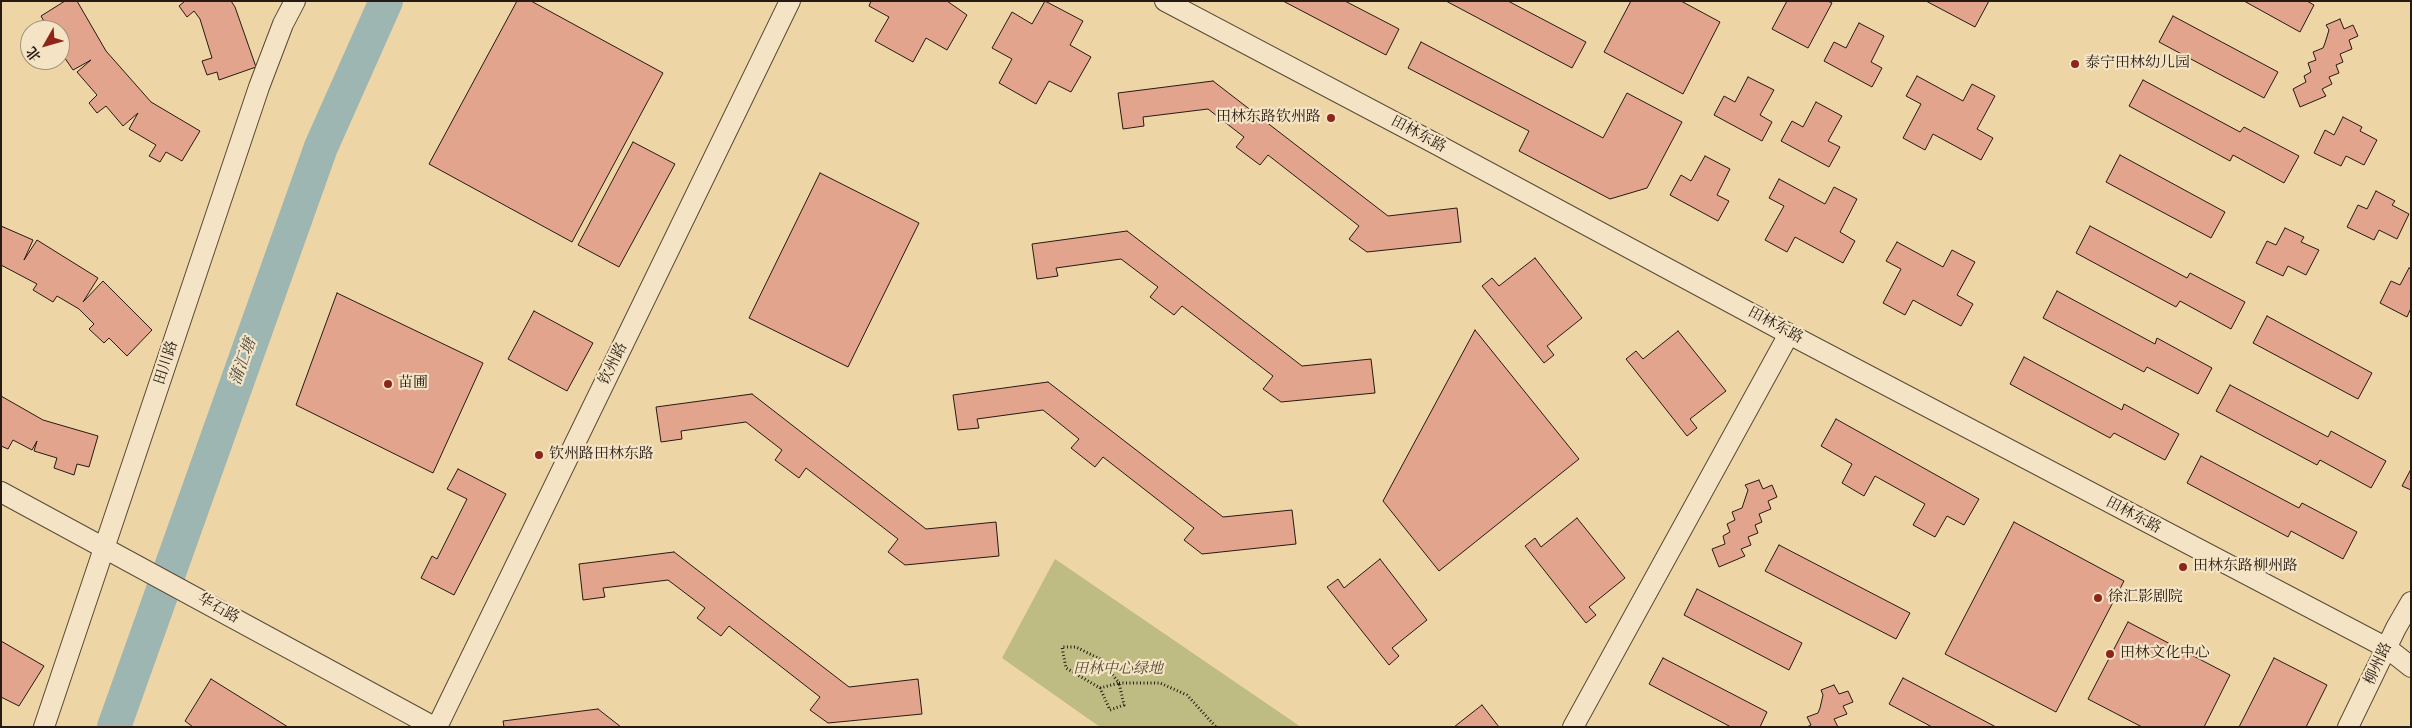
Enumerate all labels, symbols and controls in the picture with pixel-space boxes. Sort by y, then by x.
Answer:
north arrow [20,20,70,70]
text: 北 [23,43,45,65]
place label: 泰宁田林幼儿园 [2085,55,2190,73]
marker: 泰宁田林幼儿园 [2069,58,2081,70]
place label: 田林东路钦州路 [1216,109,1321,127]
marker: 田林东路钦州路 [1325,112,1337,124]
street label: 田林东路 [1387,113,1449,157]
street label: 田林东路 [1744,304,1806,348]
water label: 蒲汇塘 [227,336,261,388]
street label: 田川路 [151,339,183,387]
street label: 钦州路 [596,340,632,388]
place label: 苗圃 [398,375,428,393]
marker: 苗圃 [382,378,394,390]
place label: 钦州路田林东路 [549,446,654,464]
marker: 钦州路田林东路 [533,449,545,461]
street label: 田林东路 [2102,494,2164,538]
place label: 田林东路柳州路 [2193,558,2298,576]
marker: 田林东路柳州路 [2177,561,2189,573]
place label: 徐汇影剧院 [2108,589,2183,607]
street label: 华石路 [194,590,242,628]
marker: 徐汇影剧院 [2092,592,2104,604]
street label: 柳州路 [2361,640,2397,688]
place label: 田林文化中心 [2120,645,2210,663]
marker: 田林文化中心 [2104,648,2116,660]
park label: 田林中心绿地 [1073,661,1163,679]

